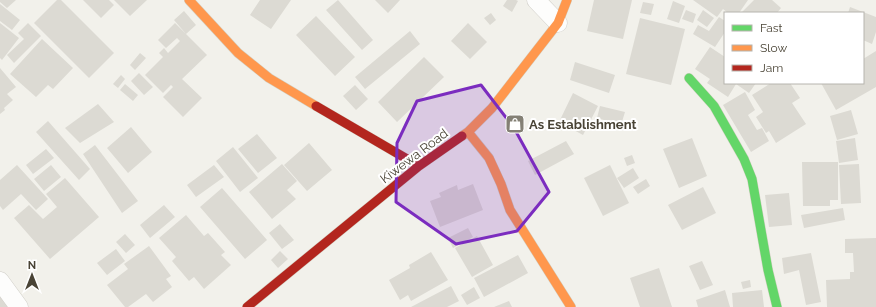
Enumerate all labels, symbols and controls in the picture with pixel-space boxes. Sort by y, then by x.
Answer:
legend [724,12,864,84]
text: Fast [760,21,783,35]
text: Slow [760,41,787,55]
text: Jam [760,61,783,75]
shop icon: As Establishment [504,113,526,135]
place label: As Establishment [529,117,636,132]
street label: Kiwewa Road [377,126,451,186]
north arrow [12,255,52,295]
text: N [28,259,36,272]

